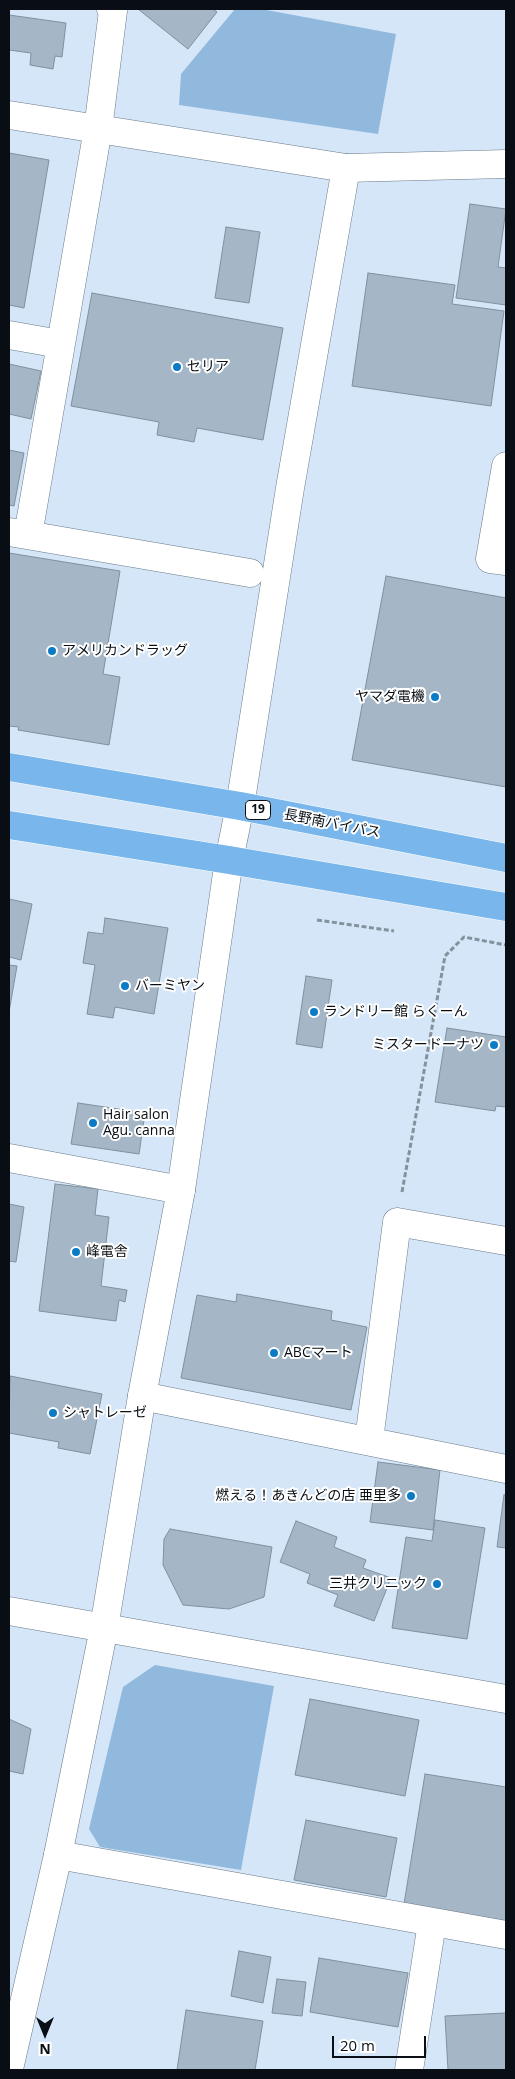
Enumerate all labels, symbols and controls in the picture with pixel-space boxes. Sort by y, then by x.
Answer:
place label: セリア [187,359,229,375]
marker: セリア [171,361,183,373]
place label: アメリカンドラッグ [62,643,188,659]
marker: アメリカンドラッグ [46,645,58,657]
place label: ヤマダ電機 [355,689,425,705]
marker: ヤマダ電機 [429,691,441,703]
road number: 19 [246,800,270,820]
street label: 長野南バイパス [282,806,382,842]
place label: バーミヤン [135,978,205,994]
marker: バーミヤン [119,980,131,992]
place label: ランドリー館 らくーん [324,1004,468,1020]
marker: ランドリー館 らくーん [308,1006,320,1018]
place label: ミスタードーナツ [372,1037,484,1053]
marker: ミスタードーナツ [488,1039,500,1051]
place label: Hair salon Agu. canna [103,1107,175,1140]
marker: Hair salon Agu. canna [87,1117,99,1129]
place label: 峰電舎 [86,1244,128,1260]
marker: 峰電舎 [70,1246,82,1258]
place label: ABCマート [284,1345,353,1361]
marker: ABCマート [268,1347,280,1359]
place label: シャトレーゼ [63,1405,147,1421]
marker: シャトレーゼ [47,1407,59,1419]
place label: 燃える！あきんどの店 亜里多 [215,1488,401,1504]
marker: 燃える！あきんどの店 亜里多 [405,1490,417,1502]
place label: 三井クリニック [329,1576,427,1592]
marker: 三井クリニック [431,1578,443,1590]
north arrow [20,2009,70,2059]
scale bar [335,2026,429,2058]
text: 20 m [340,2035,375,2055]
text: N [39,2040,51,2059]

